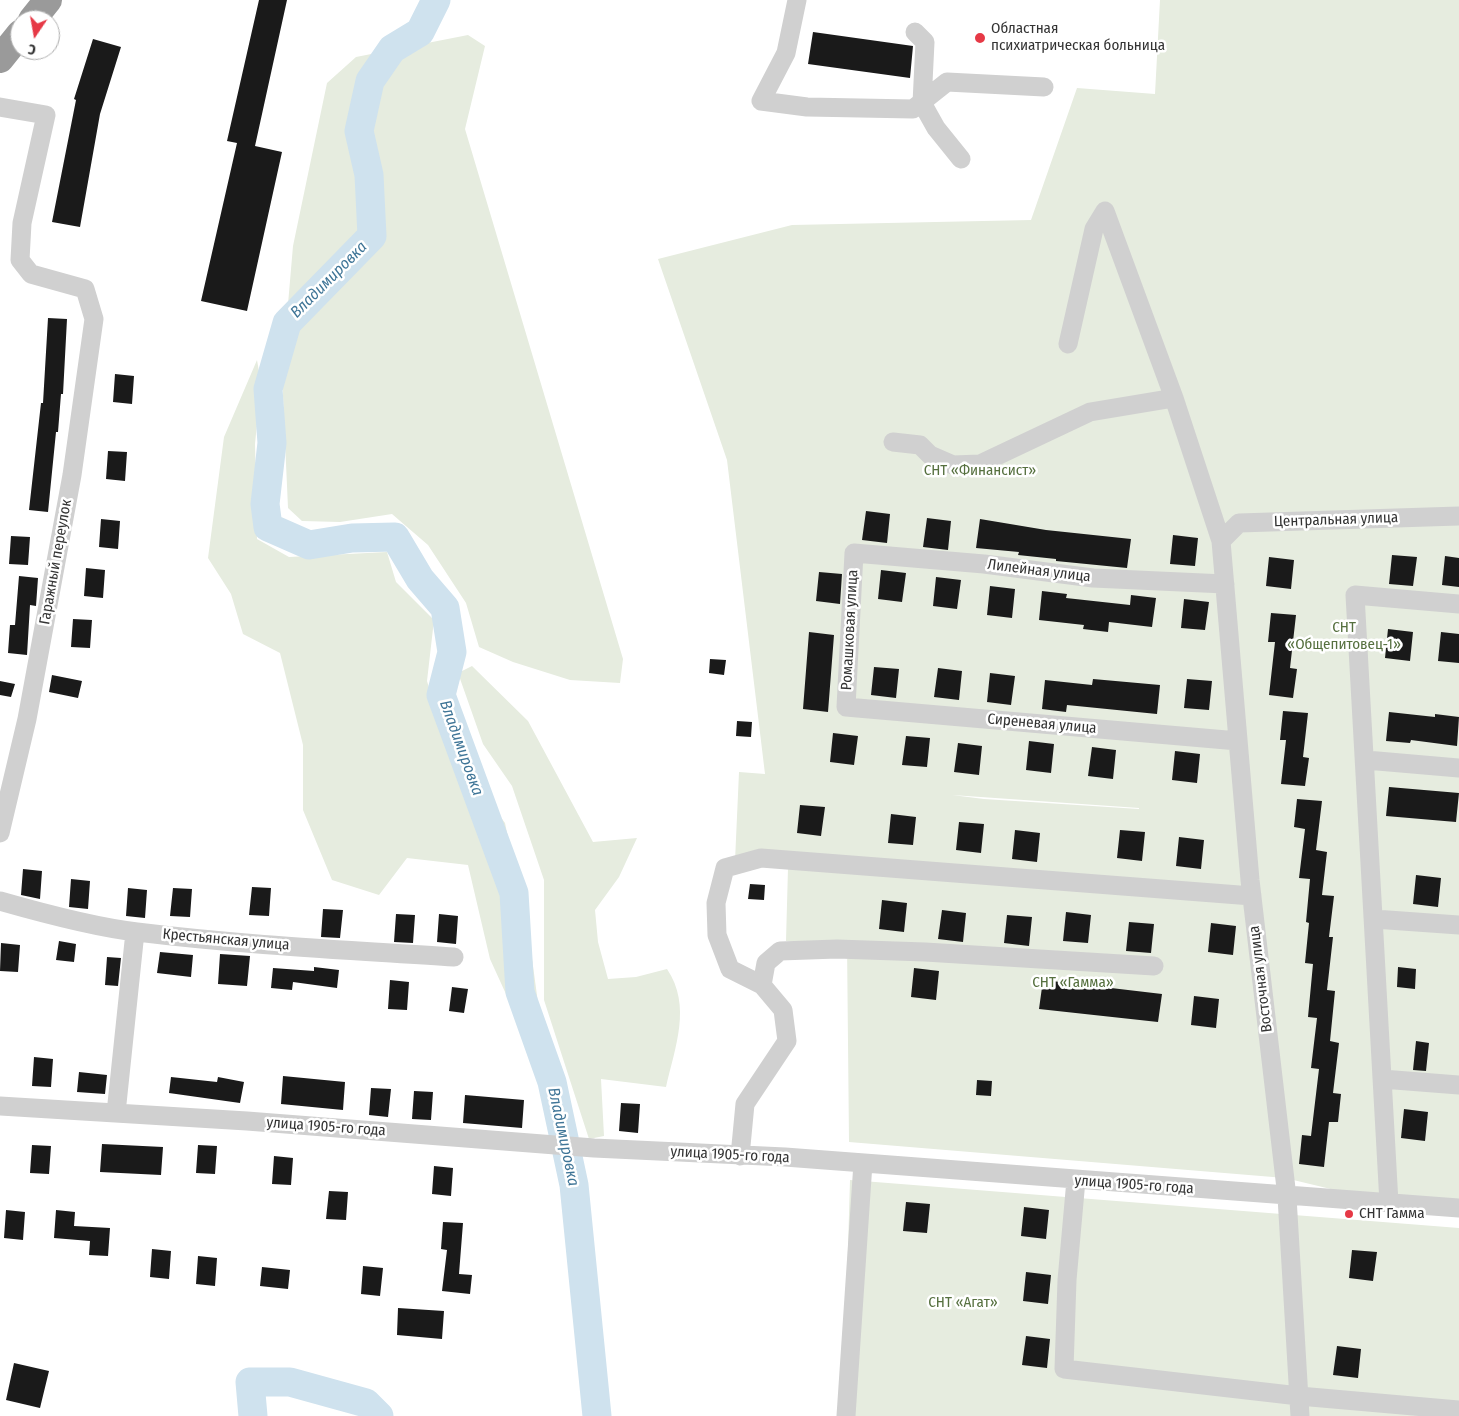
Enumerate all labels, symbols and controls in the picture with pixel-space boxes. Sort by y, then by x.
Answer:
north arrow [10,10,60,60]
place label: Областная психиатрическая больница [991,20,1165,55]
marker: Областная психиатрическая больница [973,31,987,45]
text: С [27,40,37,58]
water label: Владимировка [287,238,371,322]
park label: СНТ «Финансист» [924,462,1036,480]
street label: Гаражный переулок [36,498,76,626]
street label: Центральная улица [1274,509,1398,531]
street label: Лилейная улица [986,556,1092,586]
street label: Ромашковая улица [838,569,862,691]
park label: СНТ «Общепитовец-1» [1287,619,1401,654]
water label: Владимировка [435,698,487,798]
street label: Сиреневая улица [987,710,1097,738]
street label: Крестьянская улица [162,925,290,955]
street label: Восточная улица [1246,925,1276,1033]
park label: СНТ «Гамма» [1032,974,1114,992]
water label: Владимировка [543,1086,583,1188]
street label: улица 1905-го года [266,1114,386,1140]
street label: улица 1905-го года [670,1143,790,1167]
street label: улица 1905-го года [1074,1172,1194,1198]
place label: СНТ Гамма [1359,1205,1425,1223]
marker: СНТ Гамма [1343,1208,1355,1220]
park label: СНТ «Агат» [928,1294,998,1312]

